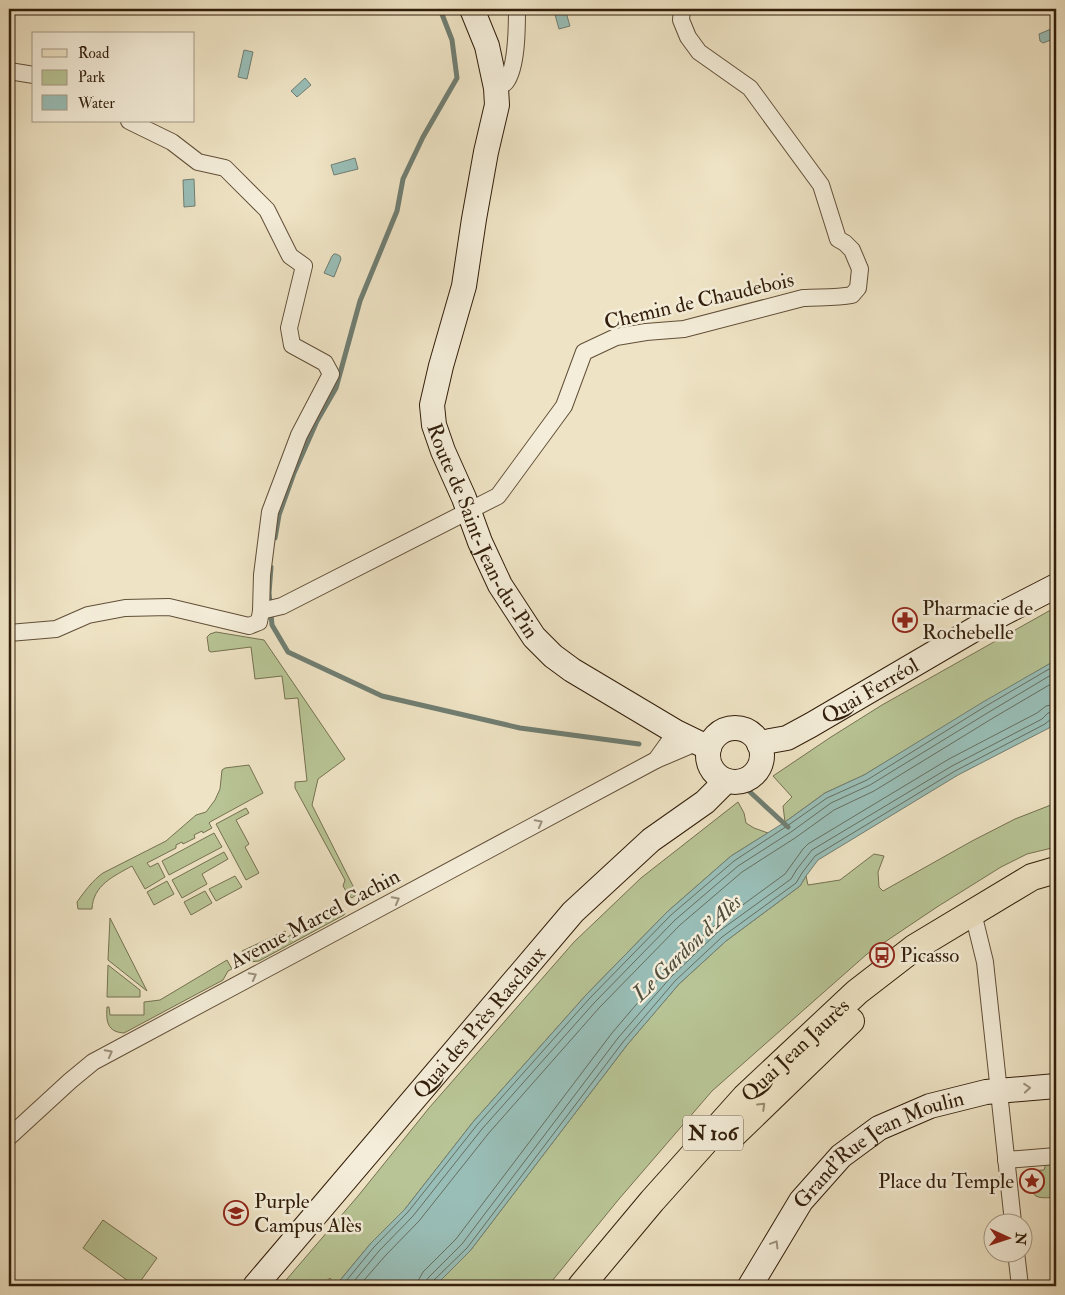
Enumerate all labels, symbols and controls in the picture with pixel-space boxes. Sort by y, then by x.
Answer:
legend [32,32,195,122]
text: Road [78,44,110,63]
text: Park [78,68,105,87]
text: Water [77,94,115,113]
street label: Chemin de Chaudebois [601,266,797,336]
street label: Route de Saint-Jean-du-Pin [421,419,545,644]
place label: Pharmacie de Rochebelle [922,595,1033,646]
pharmacy icon: Pharmacie de Rochebelle [892,607,918,633]
street label: Quai Ferréol [816,651,924,730]
one-way arrow [534,819,543,829]
street label: Avenue Marcel Cachin [224,863,405,976]
water label: Le Gardon d'Alès [625,888,748,1008]
one-way arrow [391,896,400,906]
street label: Quai des Près Rasclaux [407,940,552,1104]
bus stop icon: Picasso [869,942,895,968]
place label: Picasso [900,942,959,969]
one-way arrow [247,973,256,983]
street label: Quai Jean Jaurès [735,992,855,1108]
one-way arrow [104,1049,113,1059]
one-way arrow [1024,1083,1032,1094]
street label: Grand'Rue Jean Moulin [787,1085,967,1214]
one-way arrow [757,1103,766,1112]
road number: N 106 [683,1116,743,1150]
place label: Place du Temple [878,1168,1014,1195]
place icon: Place du Temple [1019,1168,1045,1194]
place label: Purple Campus Alès [254,1188,362,1239]
school or university icon: Purple Campus Alès [223,1200,249,1226]
north arrow [982,1212,1032,1262]
text: N [1012,1231,1029,1246]
one-way arrow [769,1241,779,1250]

